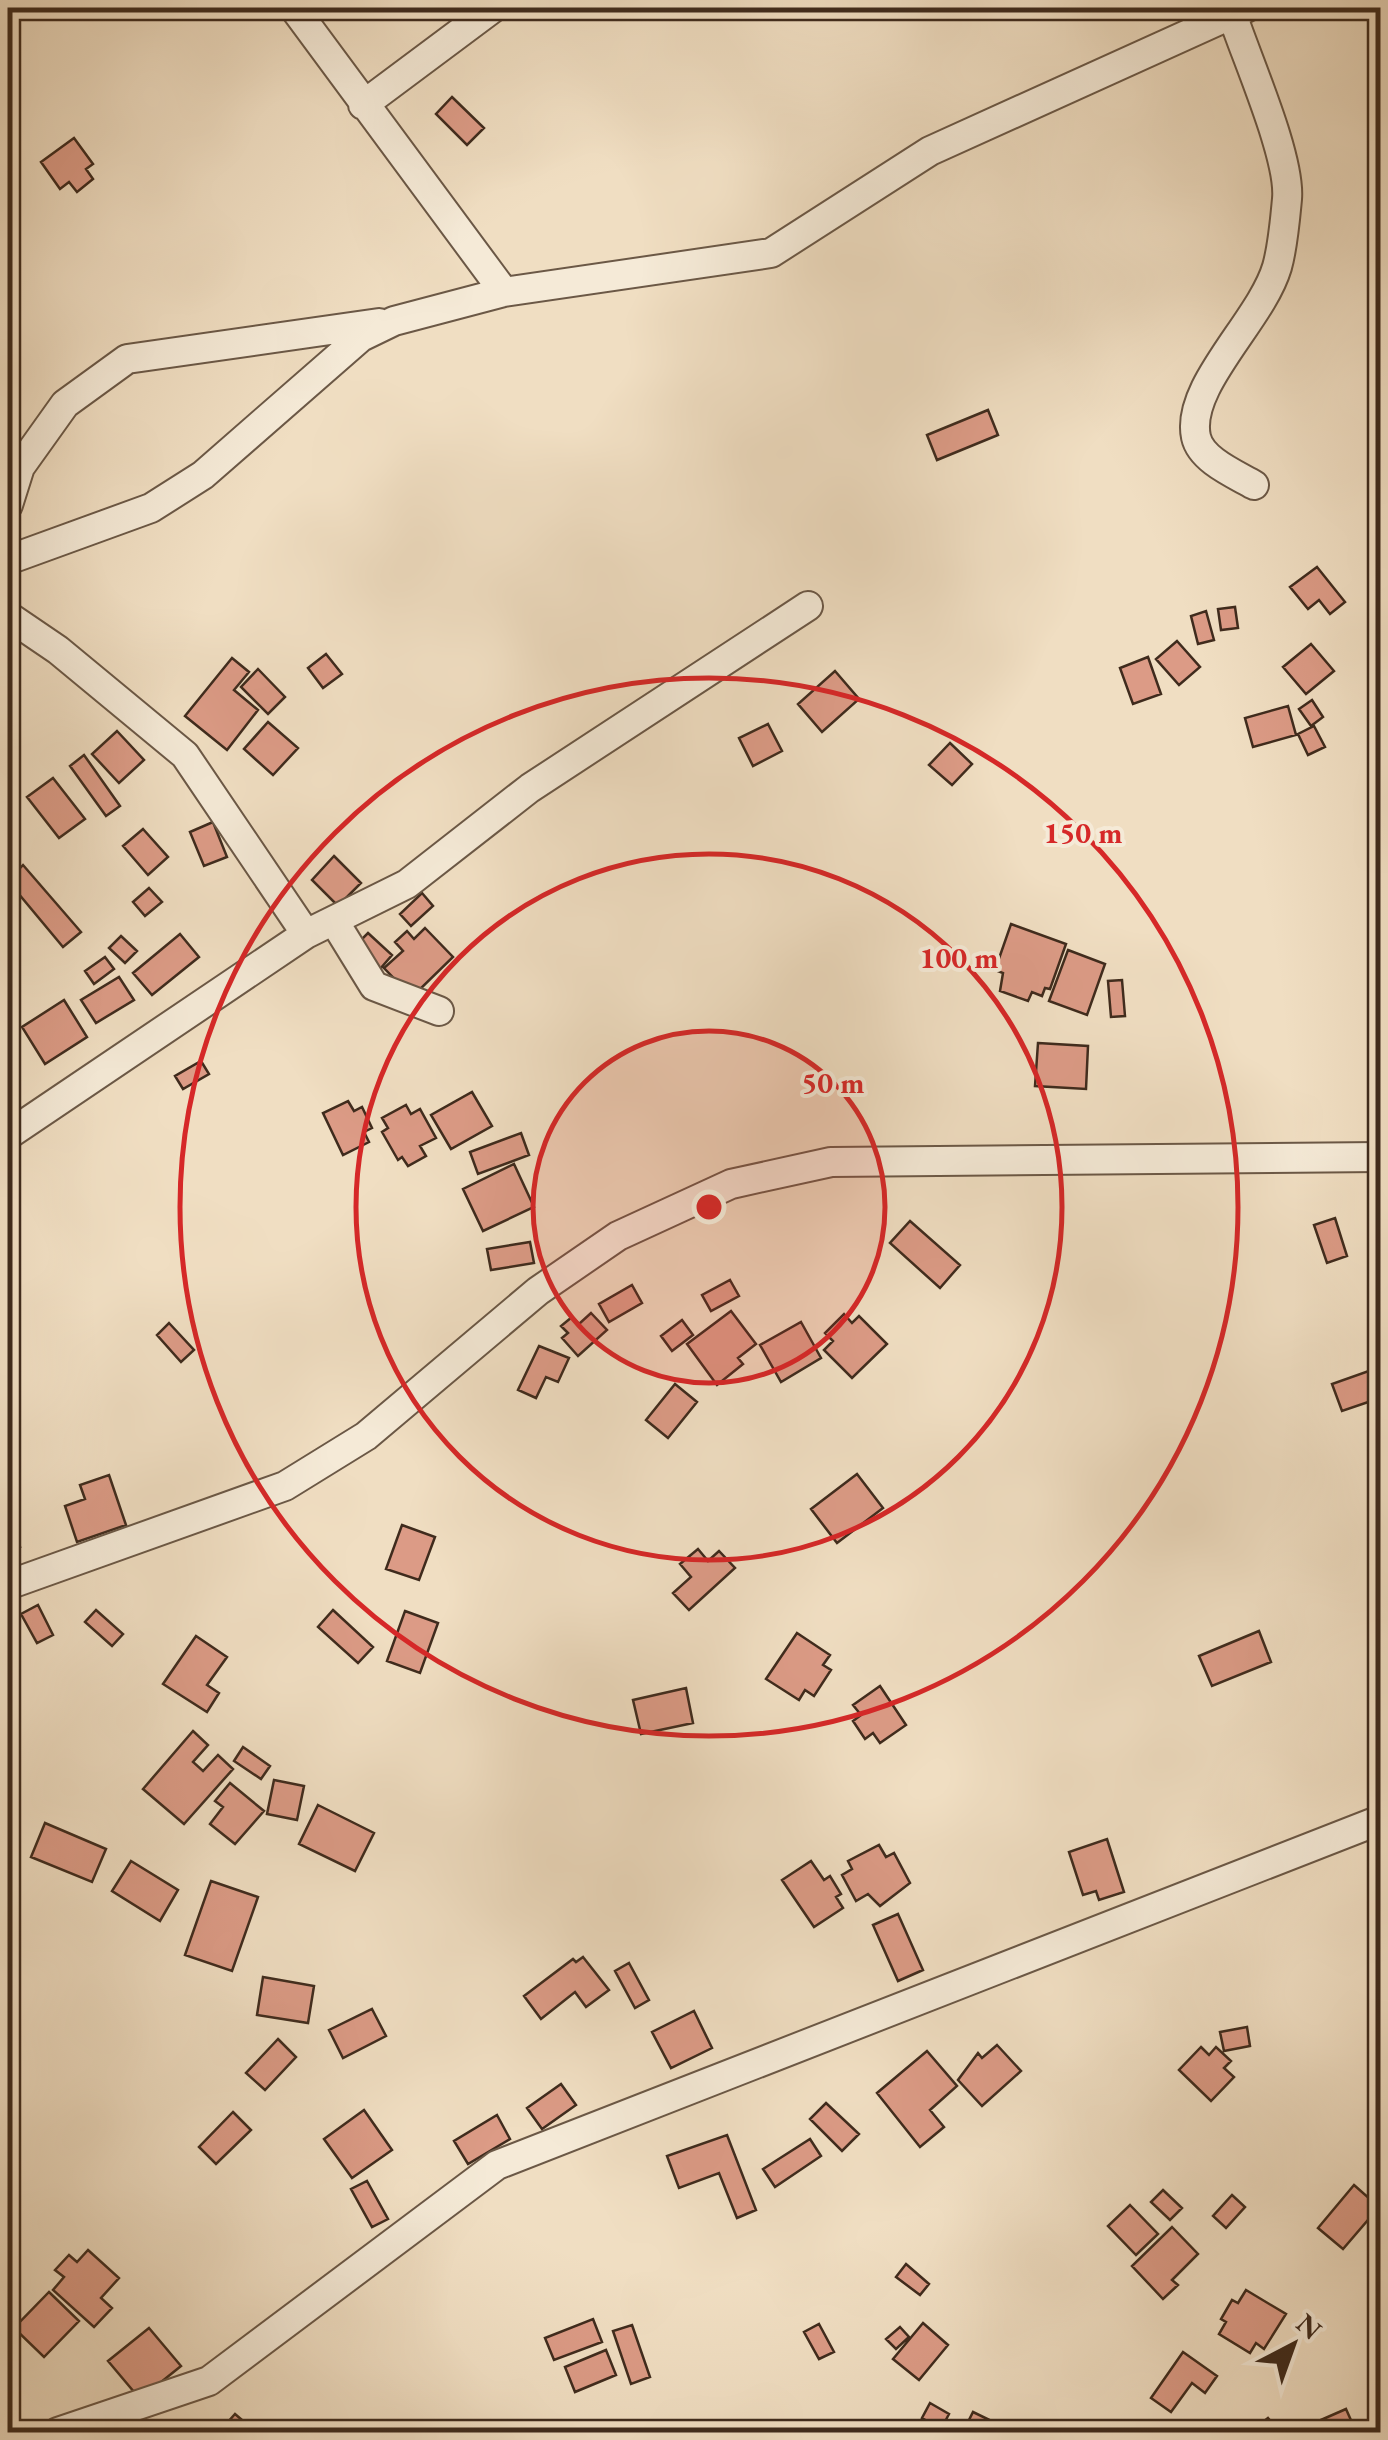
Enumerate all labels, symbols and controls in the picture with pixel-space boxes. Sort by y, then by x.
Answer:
text: 150 m [1044,813,1122,852]
text: 100 m [920,938,998,977]
text: 50 m [801,1063,865,1102]
centre of rings [691,1189,727,1225]
north arrow [1243,2295,1343,2395]
text: N [1289,2305,1330,2347]

